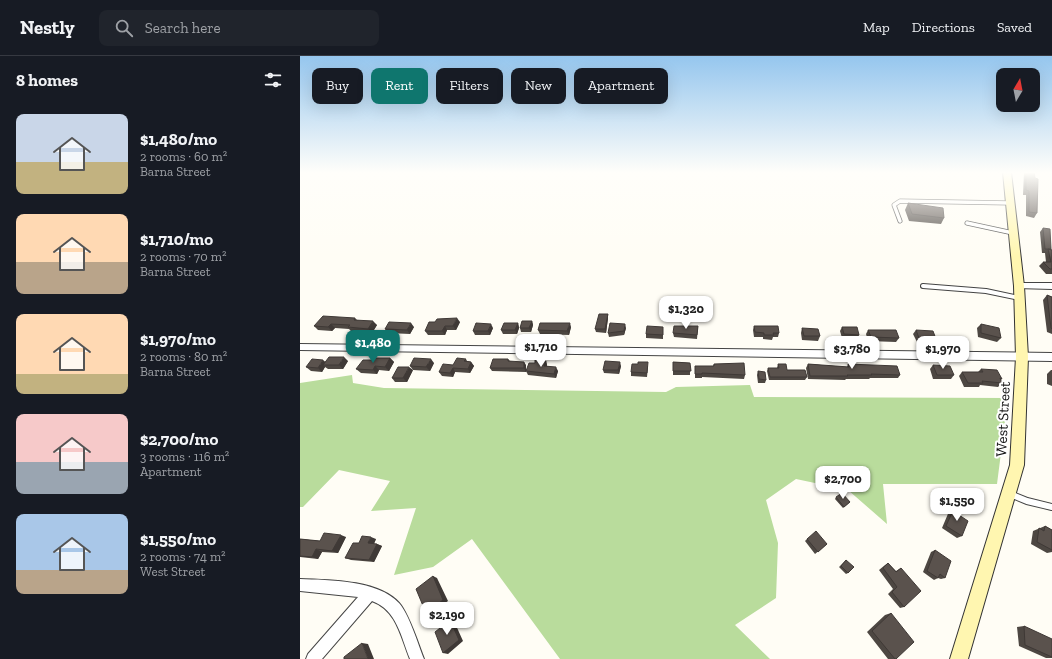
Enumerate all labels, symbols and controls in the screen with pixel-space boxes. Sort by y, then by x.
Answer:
search box [99,10,379,46]
text: Nestly [20,16,75,39]
icon: search [113,17,135,39]
text: Search here [145,19,221,37]
text: Map [863,19,890,36]
text: Directions [912,19,975,36]
text: Saved [997,19,1032,36]
chip: Buy [312,68,363,104]
chip: Rent [371,68,428,104]
chip: Filters [436,68,503,104]
chip: New [511,68,566,104]
chip: Apartment [574,68,668,104]
north arrow [996,68,1040,112]
map controls [996,68,1040,112]
icon: filters [262,69,284,91]
text: 8 homes [16,70,78,90]
text: $1,480/mo [140,129,217,149]
icon: home [48,130,96,178]
text: 2 rooms · 60 m² [140,149,227,164]
text: Barna Street [140,164,211,179]
text: $1,710/mo [140,229,213,249]
icon: home [48,230,96,278]
text: 2 rooms · 70 m² [140,249,226,264]
text: Barna Street [140,264,211,279]
pin: $1,320 [653,296,719,330]
text: $1,320 [668,301,704,316]
text: $1,970/mo [140,329,216,349]
icon: home [48,330,96,378]
pin: $1,480 [340,330,406,364]
pin: $1,710 [508,334,574,368]
text: $1,480 [355,335,391,350]
pin: $3,780 [819,336,885,370]
pin: $1,970 [910,336,976,370]
text: $1,710 [524,339,558,354]
text: $3,780 [834,341,870,356]
text: $1,970 [925,341,961,356]
text: 2 rooms · 80 m² [140,349,227,364]
text: Barna Street [140,364,211,379]
street label: West Street [992,380,1014,457]
text: $2,700/mo [140,429,218,449]
icon: home [48,430,96,478]
text: 3 rooms · 116 m² [140,449,229,464]
text: Apartment [140,464,202,479]
pin: $2,700 [810,466,876,500]
text: $2,700 [824,471,862,486]
pin: $1,550 [924,488,990,522]
text: $1,550 [939,493,975,508]
text: $1,550/mo [140,529,216,549]
icon: home [48,530,96,578]
text: 2 rooms · 74 m² [140,549,226,564]
text: West Street [140,564,205,579]
pin: $2,190 [414,602,480,636]
text: $2,190 [429,607,465,622]

